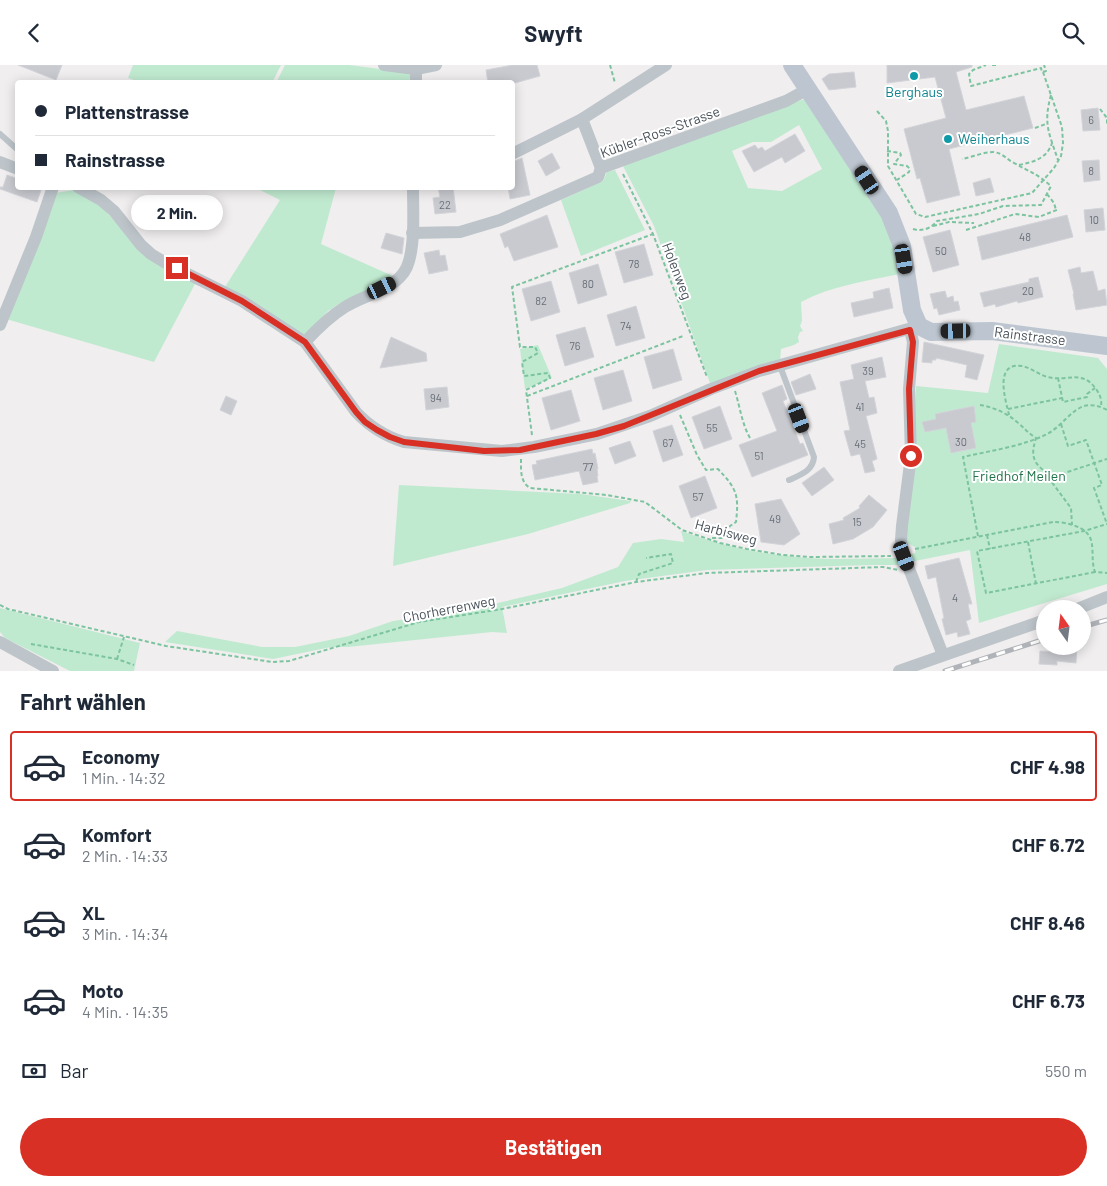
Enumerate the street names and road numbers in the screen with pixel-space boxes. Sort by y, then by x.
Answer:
street label: Kübler-Ross-Strasse [598,102,722,161]
street label: Holenweg [659,240,696,302]
street label: Rainstrasse [993,323,1067,348]
street label: Harbisweg [693,515,759,548]
street label: Chorherrenweg [401,591,496,626]

